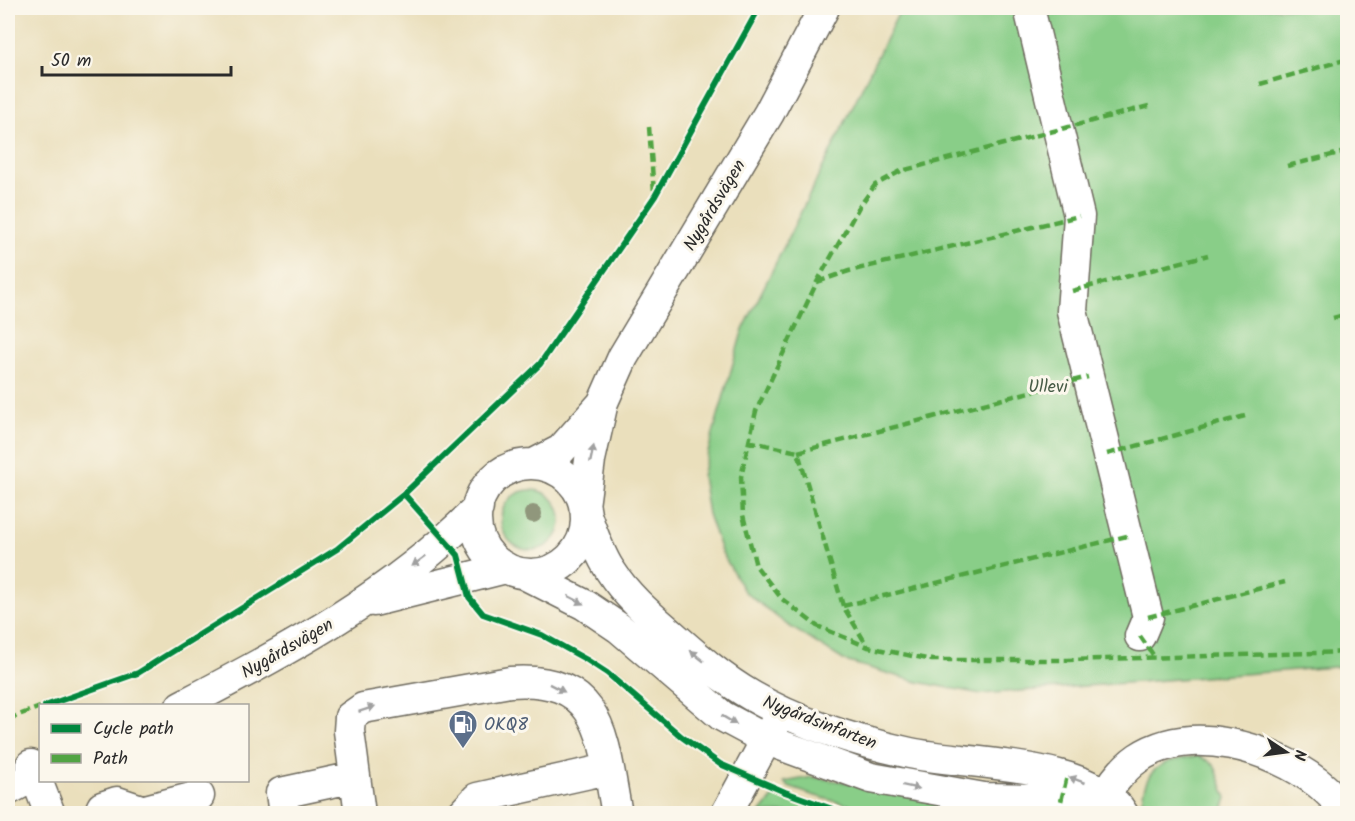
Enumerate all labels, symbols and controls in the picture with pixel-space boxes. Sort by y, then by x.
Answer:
scale bar [42,39,231,77]
text: 50 m [51,47,91,76]
street label: Nygårdsvägen [676,154,754,257]
park label: Ullevi [1028,373,1068,402]
one-way arrow [588,444,597,463]
one-way arrow [411,554,426,566]
one-way arrow [567,596,584,605]
street label: Nygårdsvägen [236,611,339,688]
one-way arrow [689,650,705,663]
one-way arrow [549,684,566,693]
street label: Nygårdsinfarten [758,688,881,758]
one-way arrow [358,703,376,713]
legend [39,704,249,782]
fuel station icon: OKQ8 [447,708,479,750]
place label: OKQ8 [484,711,528,740]
one-way arrow [721,714,737,725]
text: Cycle path [93,715,174,744]
north arrow [1256,722,1316,782]
text: Path [93,745,128,774]
text: N [1286,747,1312,763]
one-way arrow [1068,774,1086,784]
one-way arrow [902,782,920,792]

